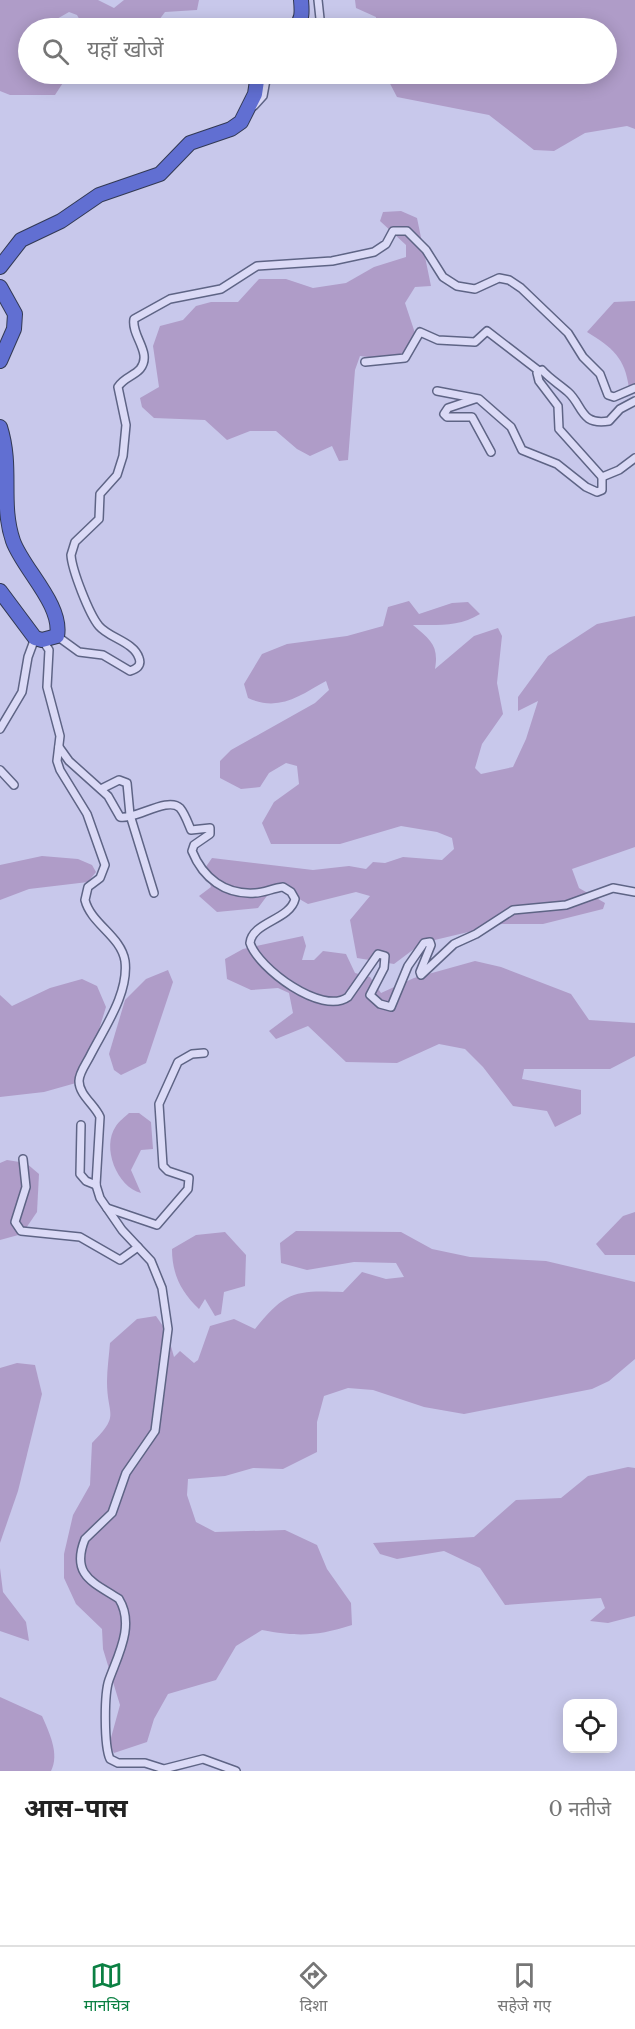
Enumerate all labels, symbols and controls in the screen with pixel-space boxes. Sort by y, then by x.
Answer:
search box [18,18,617,84]
icon: search [39,35,72,68]
text: यहाँ खोजें [87,36,163,63]
map controls [563,1699,617,1753]
button: locate [563,1699,617,1753]
text: आस-पास [24,1792,128,1824]
text: 0 नतीजे [548,1797,611,1821]
tab: मानचित्र [84,1959,130,2018]
tab: दिशा [297,1959,330,2018]
tab: सहेजे गए [498,1959,551,2018]

